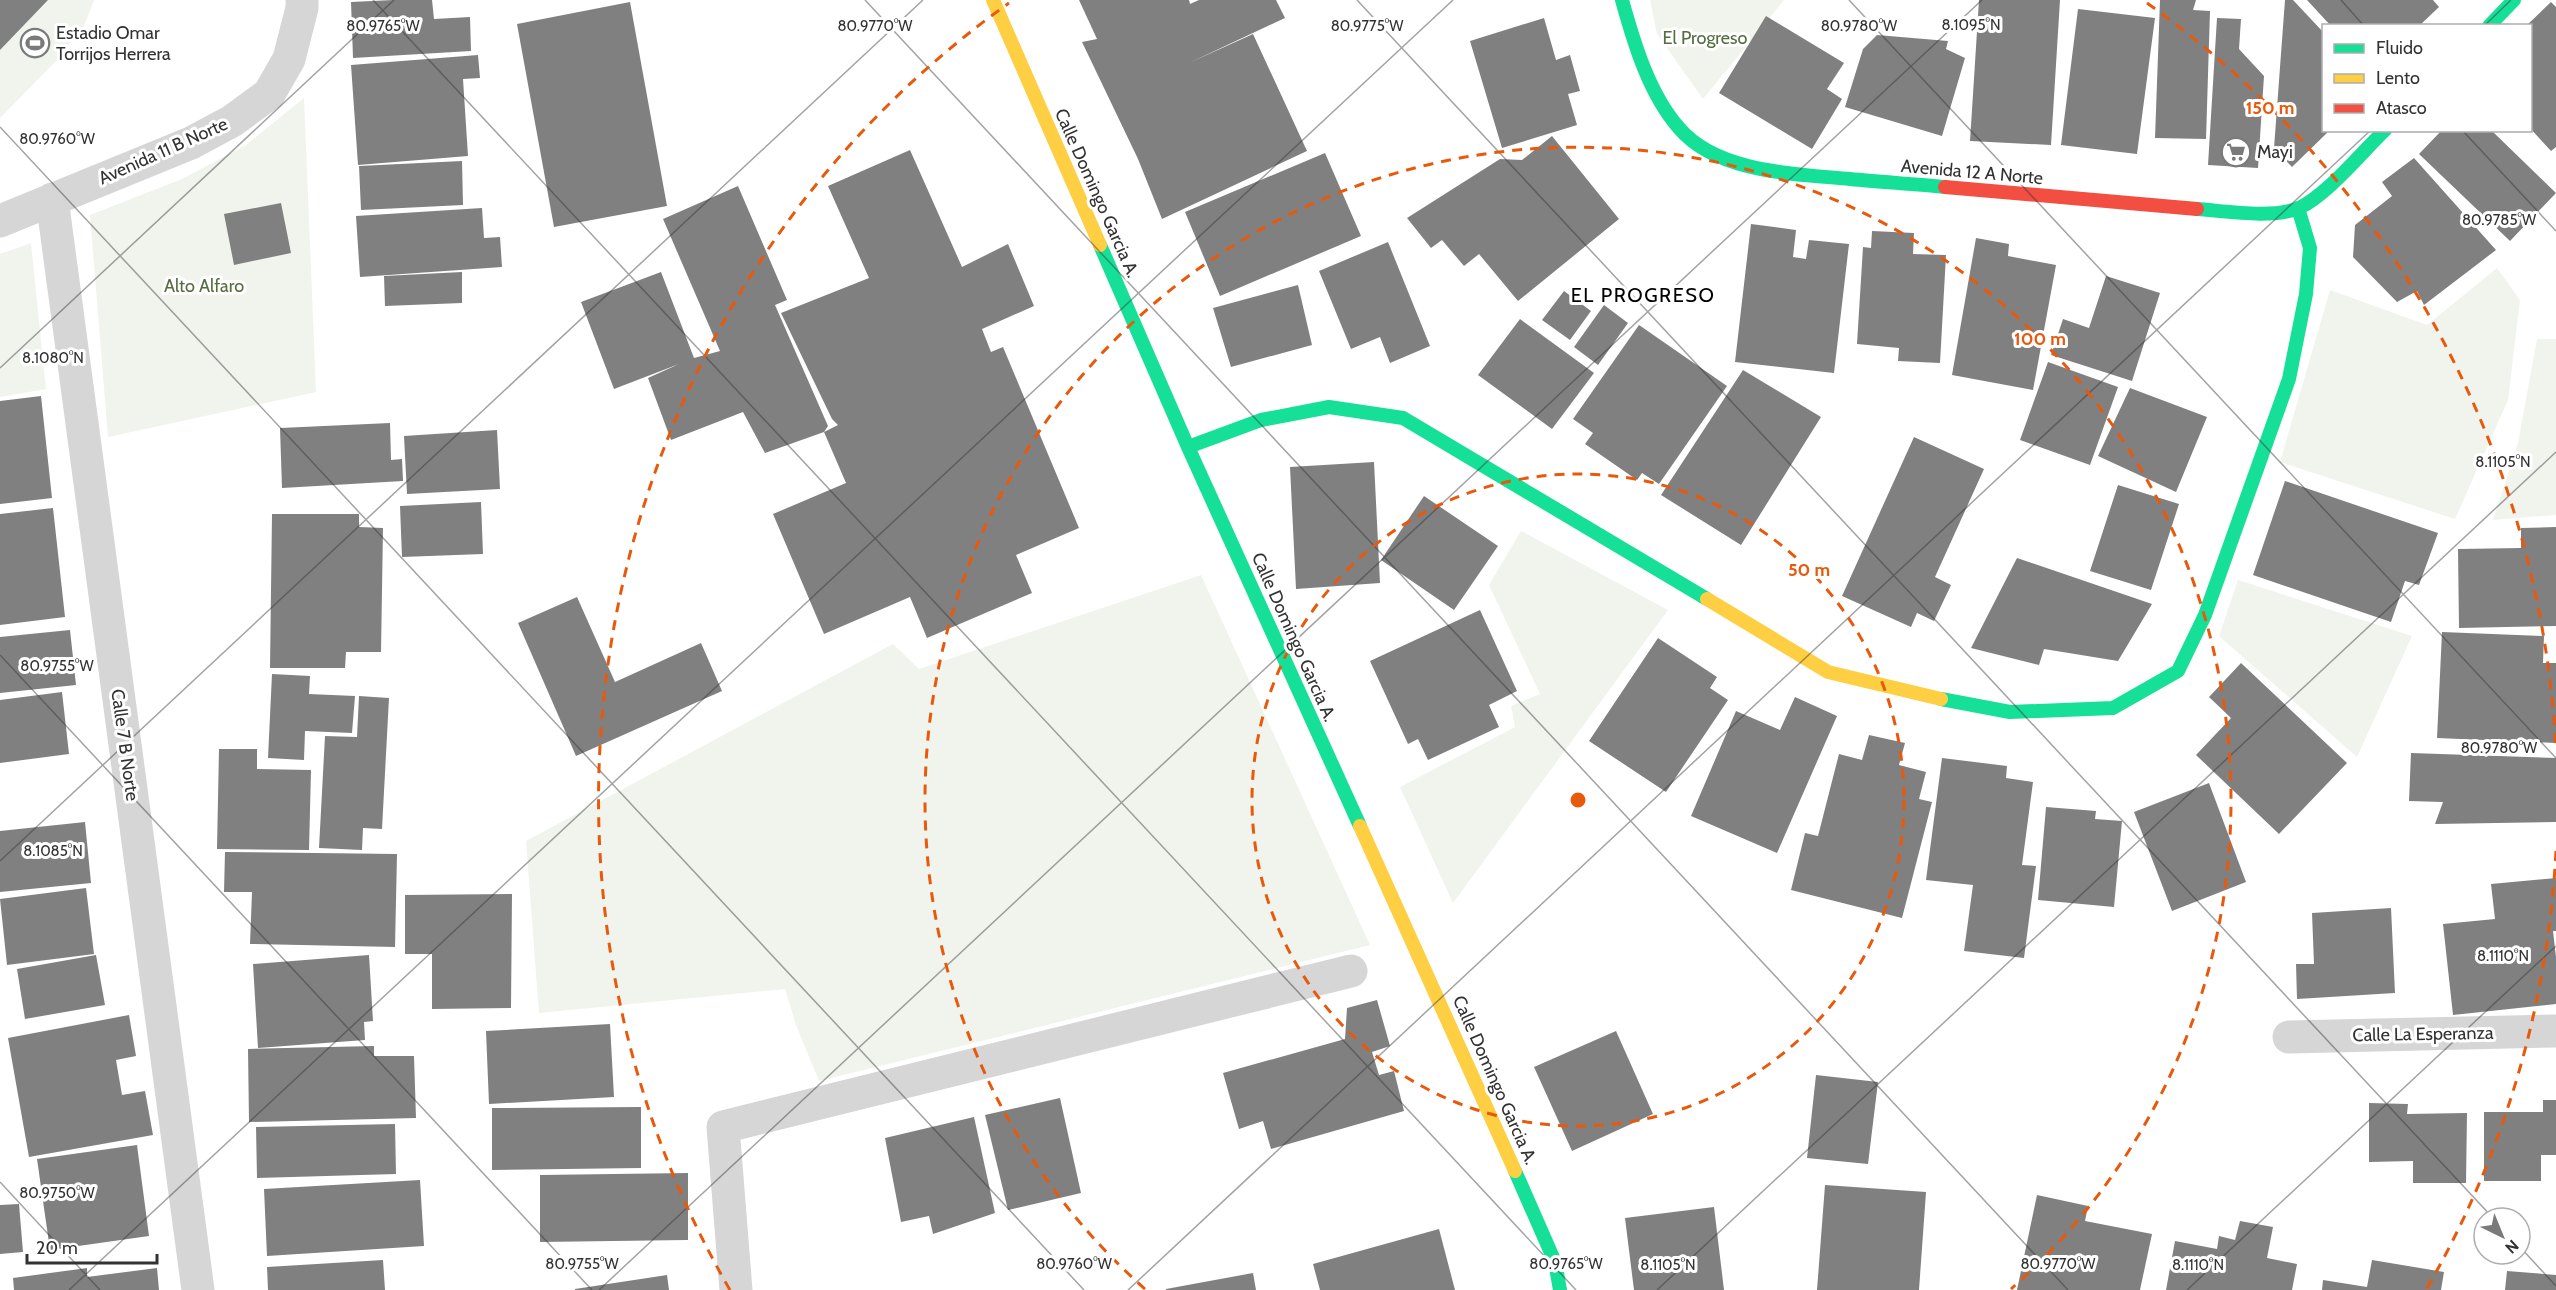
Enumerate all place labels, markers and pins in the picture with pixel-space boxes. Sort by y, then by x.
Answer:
place label: Estadio Omar Torrijos Herrera [56,22,171,65]
sports icon: Estadio Omar Torrijos Herrera [19,27,51,59]
supermarket icon: Mayi [2220,136,2252,168]
place label: Mayi [2257,141,2293,163]
centre of rings [1568,790,1588,810]

